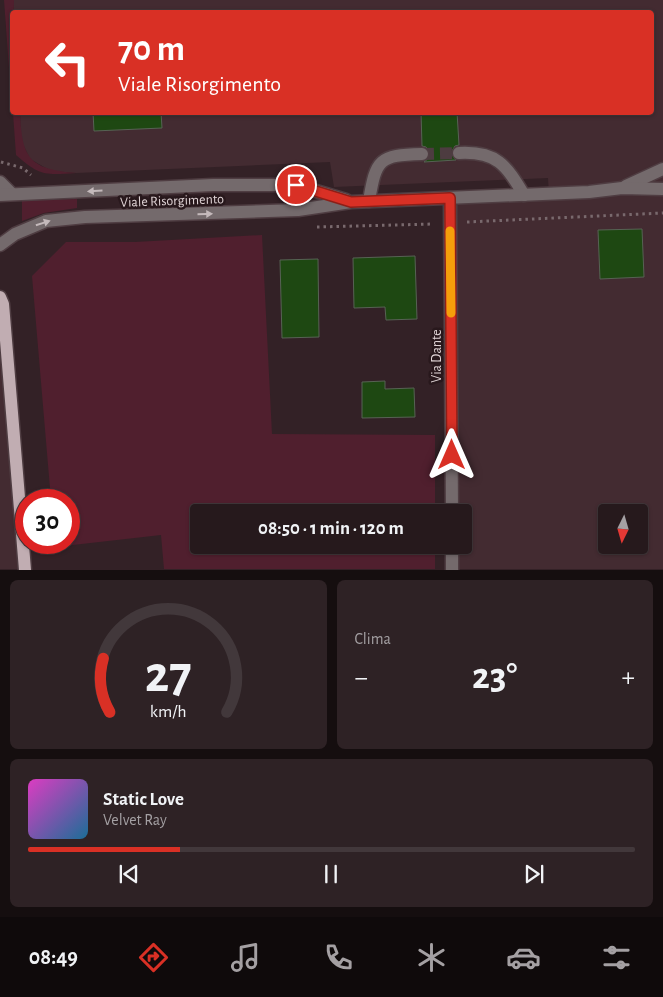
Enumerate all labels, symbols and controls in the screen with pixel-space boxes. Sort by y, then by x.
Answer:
icon: left [35,30,100,95]
text: 70 m [118,32,185,67]
text: Viale Risorgimento [118,73,281,95]
pin [275,164,317,206]
icon: arrive [282,171,310,199]
one-way arrow [87,187,103,195]
street label: Viale Risorgimento [120,192,224,210]
one-way arrow [197,210,213,218]
one-way arrow [36,219,51,227]
street label: Via Dante [430,329,444,383]
position arrow [425,428,477,480]
speed limit sign: 30 [15,489,80,554]
north arrow [598,504,648,554]
map controls [598,504,648,554]
text: 08:50 · 1 min · 120 m [258,519,404,538]
text: Clima [355,631,391,647]
text: 27 [145,649,192,701]
text: 23° [472,658,517,696]
text: − [355,664,368,692]
text: + [622,664,635,692]
text: km/h [150,703,187,721]
text: Static Love [103,790,184,809]
text: Velvet Ray [103,812,167,828]
icon: previous [115,860,143,888]
icon: pause [317,860,345,888]
icon: next [520,860,548,888]
icon: directions [136,940,171,975]
icon: music [228,940,263,975]
icon: phone [321,940,356,975]
icon: climate [414,940,449,975]
icon: car [506,940,541,975]
icon: filters [599,940,634,975]
text: 08:49 [29,946,78,968]

